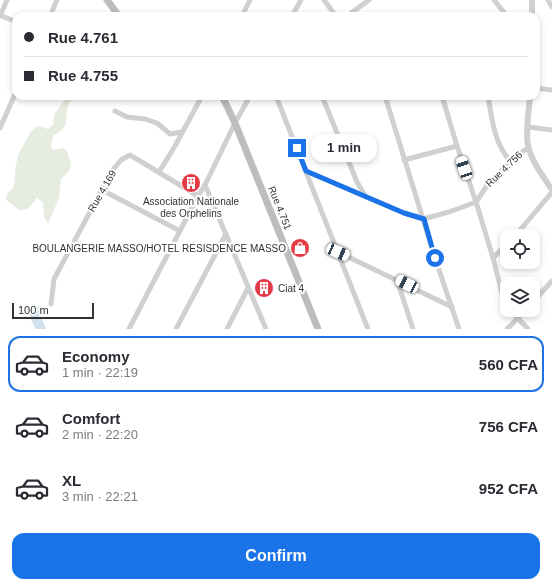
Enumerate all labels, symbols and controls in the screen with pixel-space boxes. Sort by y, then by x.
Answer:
text: Rue 4.761 [48,29,118,46]
text: Rue 4.755 [48,67,118,84]
callout: 1 min [311,134,377,162]
route end [288,139,306,157]
text: 1 min [327,140,361,155]
street label: Rue 4.756 [484,149,525,189]
car [454,155,474,181]
street label: Rue 4.169 [86,168,119,214]
building icon: Association Nationale des Orphelins [180,172,202,194]
street label: Rue 4.751 [266,185,294,232]
place label: Association Nationale des Orphelins [143,196,240,219]
map controls [500,229,540,317]
button: locate [500,229,540,269]
shop icon: BOULANGERIE MASSO/HOTEL RESISDENCE MASSO [289,237,311,259]
car [325,242,351,262]
place label: BOULANGERIE MASSO/HOTEL RESISDENCE MASSO [32,243,286,254]
route start [426,249,444,267]
car [394,273,420,295]
building icon: Ciat 4 [253,277,275,299]
button: layers [500,277,540,317]
place label: Ciat 4 [278,283,305,294]
scale bar [12,301,94,320]
text: 100 m [18,304,49,316]
icon: car [14,346,50,382]
text: Economy [62,348,130,365]
text: 560 CFA [479,356,538,373]
text: 1 min · 22:19 [62,365,138,380]
icon: car [14,408,50,444]
text: Comfort [62,410,120,427]
text: 756 CFA [479,418,538,435]
text: 2 min · 22:20 [62,427,138,442]
icon: car [14,470,50,506]
text: XL [62,472,81,489]
text: 952 CFA [479,480,538,497]
text: 3 min · 22:21 [62,489,138,504]
button: Confirm [12,533,540,579]

